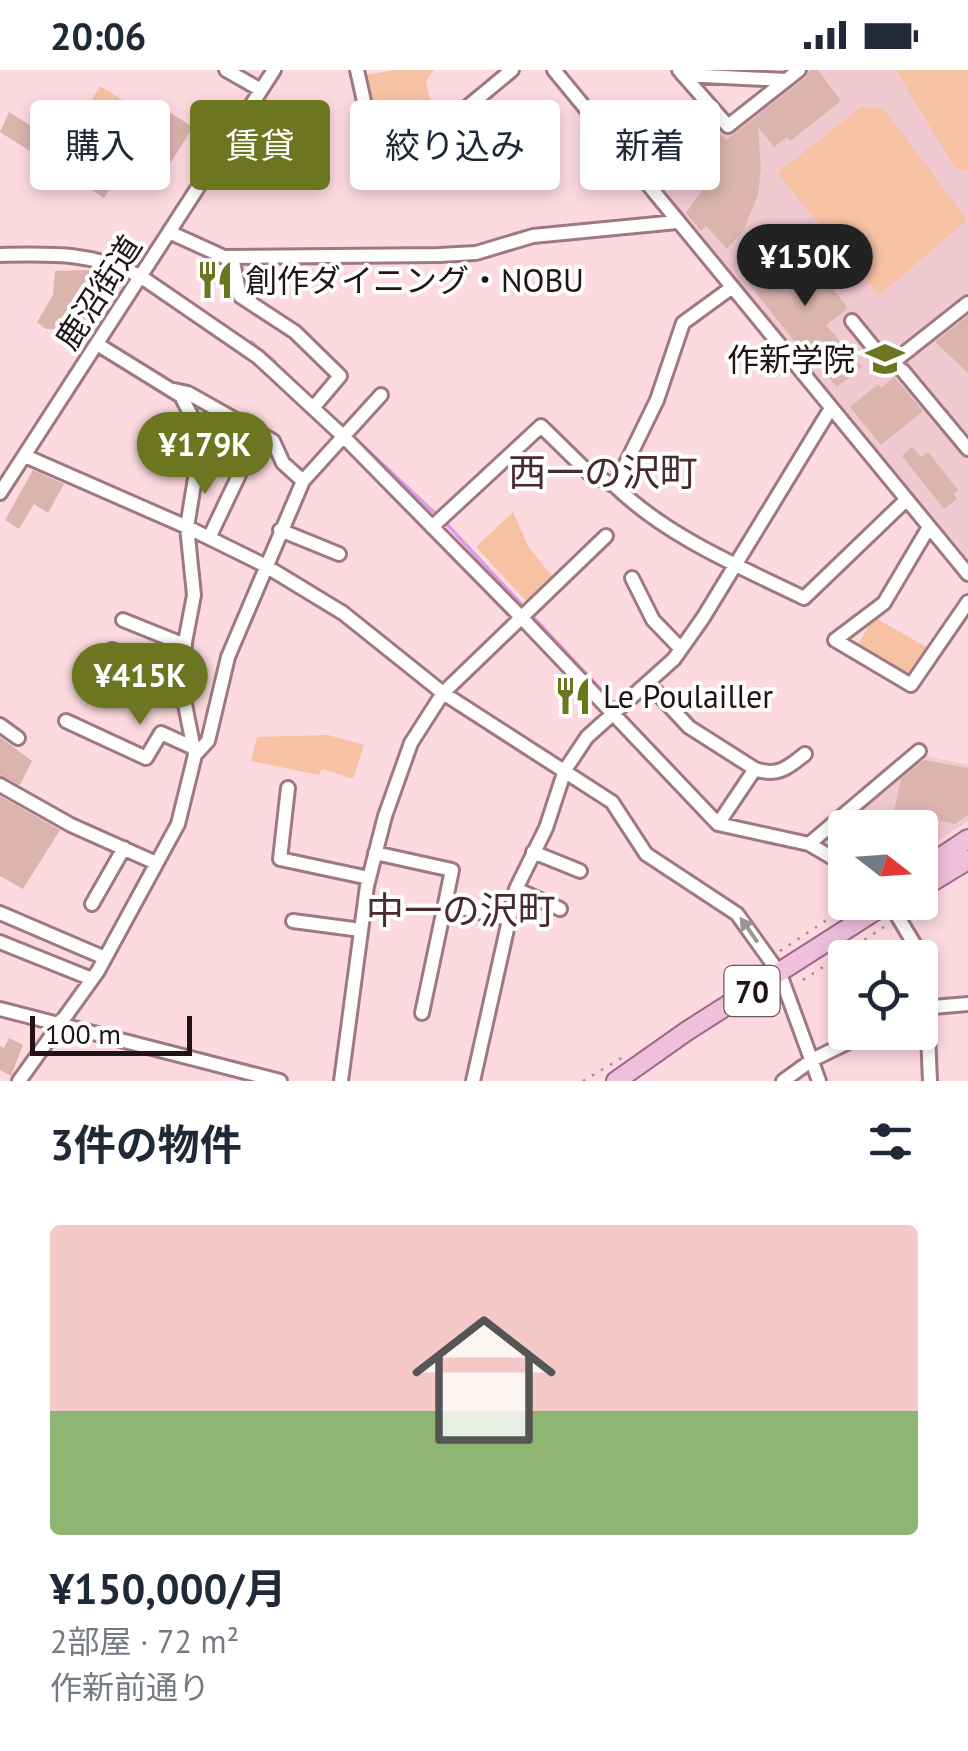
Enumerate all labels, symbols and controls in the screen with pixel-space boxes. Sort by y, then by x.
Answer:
text: 20:06 [50,11,146,60]
chip: 購入 [30,100,170,190]
chip: 賃貸 [190,100,330,190]
chip: 絞り込み [350,100,560,190]
chip: 新着 [580,100,720,190]
pin: ¥150K [735,224,875,309]
street label: 鹿沼街道 [46,227,150,357]
text: ¥150K [759,235,851,277]
restaurant icon: 創作ダイニング・NOBU [194,259,236,301]
place label: 創作ダイニング・NOBU [245,259,584,301]
place label: 作新学院 [727,338,855,380]
school or university icon: 作新学院 [864,338,906,380]
pin: ¥179K [135,412,275,497]
text: ¥179K [159,423,251,465]
district label: 西一の沢町 [508,447,698,496]
pin: ¥415K [70,643,210,728]
text: ¥415K [94,654,186,696]
restaurant icon: Le Poulailler [552,675,594,717]
place label: Le Poulailler [603,675,773,717]
north arrow [828,810,938,920]
map controls [828,810,938,1050]
district label: 中一の沢町 [366,885,556,934]
one-way arrow [740,917,759,944]
button: locate [828,940,938,1050]
road number: 70 [724,966,780,1016]
scale bar [30,1011,192,1056]
text: 100 m [45,1015,121,1052]
icon: filters [863,1114,918,1169]
text: 3件の物件 [50,1117,242,1172]
icon: home [394,1290,574,1470]
text: ¥150,000/月 [50,1561,286,1616]
text: 2部屋 · 72 m² [50,1620,239,1662]
text: 作新前通り [50,1666,210,1708]

